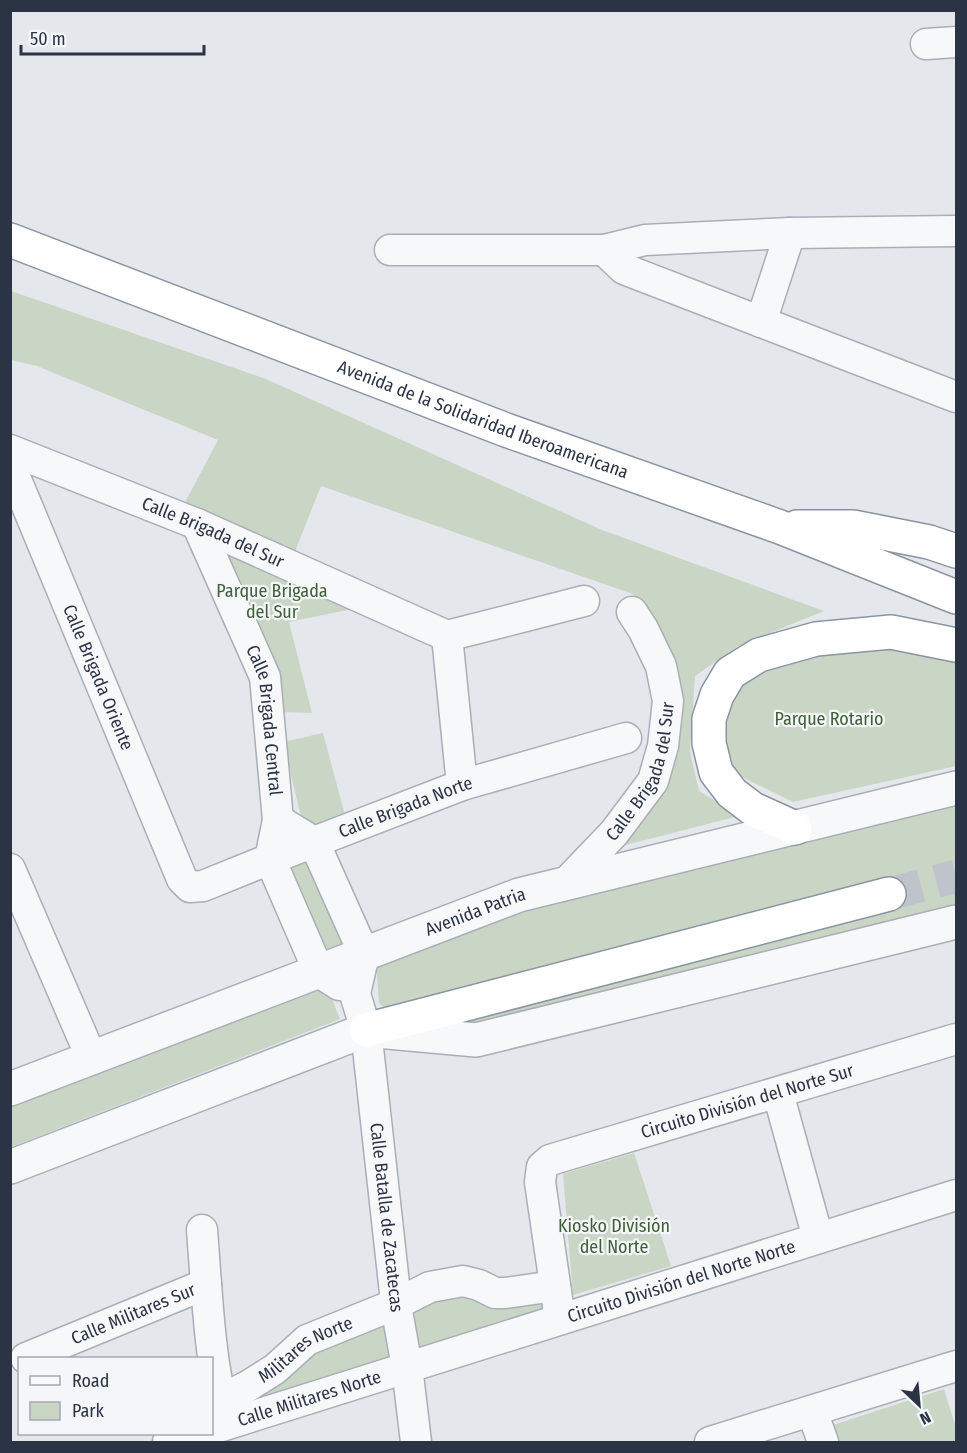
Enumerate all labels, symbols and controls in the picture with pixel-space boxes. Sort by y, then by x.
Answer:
scale bar [21,18,204,56]
text: 50 m [30,28,66,50]
street label: Avenida de la Solidaridad Iberoamericana [335,356,632,484]
street label: Calle Brigada del Sur [139,492,288,573]
park label: Parque Brigada del Sur [216,580,328,623]
street label: Calle Brigada Oriente [58,601,138,754]
street label: Calle Brigada Central [241,642,287,797]
street label: Calle Brigada del Sur [601,700,679,846]
park label: Parque Rotario [774,708,884,730]
street label: Calle Brigada Norte [335,772,475,843]
street label: Avenida Patria [422,883,528,941]
street label: Circuito División del Norte Sur [638,1059,857,1143]
street label: Calle Batalla de Zacatecas [365,1122,408,1314]
park label: Kiosko División del Norte [558,1215,670,1258]
street label: Circuito División del Norte Norte [565,1235,798,1328]
street label: Calle Militares Sur [68,1278,199,1349]
street label: Militares Norte [254,1312,356,1388]
legend [18,1357,213,1435]
street label: Calle Militares Norte [235,1365,384,1431]
text: Road [72,1370,109,1392]
north arrow [889,1375,949,1435]
text: Park [72,1400,105,1422]
text: N [917,1407,934,1429]

